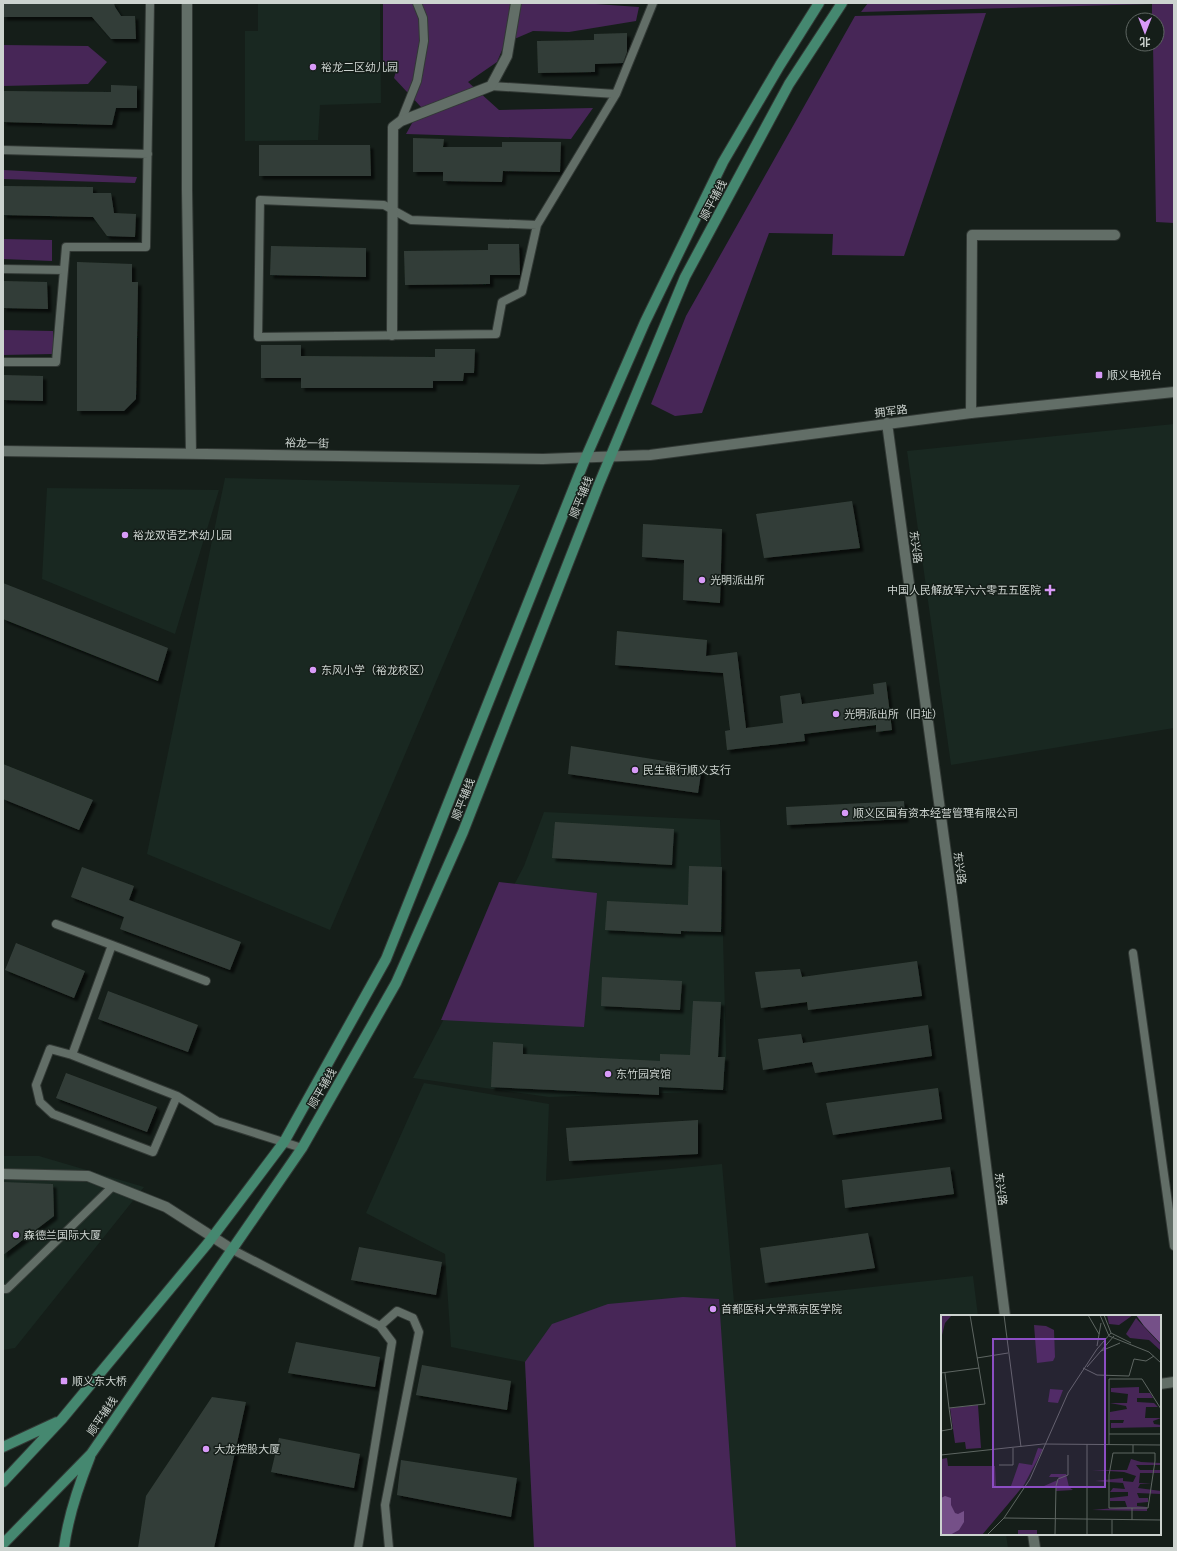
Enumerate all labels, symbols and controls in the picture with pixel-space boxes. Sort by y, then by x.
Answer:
north arrow [1125,12,1165,52]
text: 北 [1140,34,1151,49]
place label: 裕龙二区幼儿园 [321,60,398,75]
marker: 裕龙二区幼儿园 [308,62,318,72]
street label: 顺平辅线 [696,177,730,223]
place label: 顺义电视台 [1107,368,1162,383]
marker: 顺义电视台 [1094,370,1104,380]
street label: 拥军路 [874,402,908,421]
street label: 裕龙一街 [285,436,329,451]
street label: 顺平辅线 [566,474,597,520]
place label: 裕龙双语艺术幼儿园 [133,528,232,543]
marker: 裕龙双语艺术幼儿园 [120,530,130,540]
street label: 东兴路 [906,530,925,564]
place label: 光明派出所 [710,573,765,588]
marker: 光明派出所 [697,575,707,585]
place label: 中国人民解放军六六零五五医院 [887,583,1041,598]
marker: 中国人民解放军六六零五五医院 [1044,584,1056,596]
place label: 东风小学（裕龙校区） [321,663,431,678]
marker: 东风小学（裕龙校区） [308,665,318,675]
place label: 光明派出所（旧址） [844,707,943,722]
marker: 光明派出所（旧址） [831,709,841,719]
place label: 民生银行顺义支行 [643,763,731,778]
marker: 民生银行顺义支行 [630,765,640,775]
street label: 顺平辅线 [449,776,478,822]
place label: 顺义区国有资本经营管理有限公司 [853,806,1018,821]
marker: 顺义区国有资本经营管理有限公司 [840,808,850,818]
street label: 东兴路 [950,851,969,885]
street label: 顺平辅线 [305,1065,340,1111]
place label: 东竹园宾馆 [616,1067,671,1082]
marker: 东竹园宾馆 [603,1069,613,1079]
street label: 东兴路 [991,1172,1010,1206]
place label: 森德兰国际大厦 [24,1228,101,1243]
marker: 森德兰国际大厦 [11,1230,21,1240]
place label: 首都医科大学燕京医学院 [721,1302,842,1317]
marker: 首都医科大学燕京医学院 [708,1304,718,1314]
inset map [941,1315,1161,1535]
place label: 顺义东大桥 [72,1374,127,1389]
marker: 顺义东大桥 [59,1376,69,1386]
street label: 顺平辅线 [84,1394,121,1439]
place label: 大龙控股大厦 [214,1442,280,1457]
marker: 大龙控股大厦 [201,1444,211,1454]

